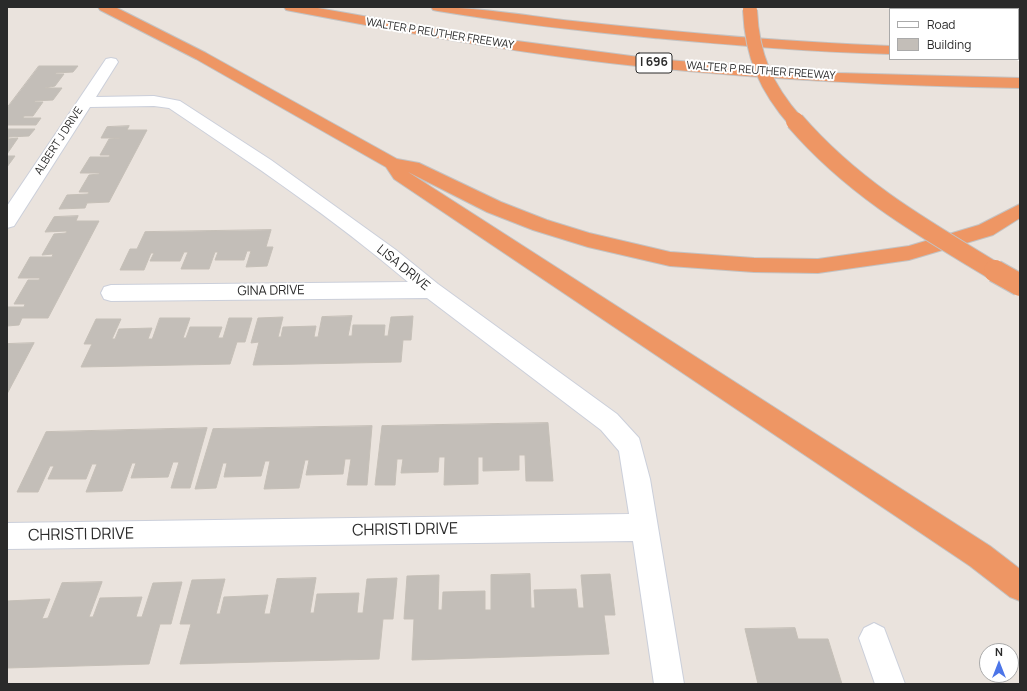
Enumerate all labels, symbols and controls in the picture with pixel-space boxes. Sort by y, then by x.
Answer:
legend [889,8,1019,60]
street label: WALTER P REUTHER FREEWAY [365,16,515,52]
text: Road [927,16,955,33]
text: Building [927,36,971,53]
road number: I 696 [636,53,672,73]
street label: WALTER P REUTHER FREEWAY [686,59,836,83]
street label: ALBERT J DRIVE [32,105,86,177]
street label: LISA DRIVE [373,242,433,294]
street label: GINA DRIVE [237,283,305,299]
street label: CHRISTI DRIVE [352,519,458,541]
street label: CHRISTI DRIVE [28,524,134,546]
north arrow [979,643,1019,683]
text: N [995,644,1003,659]

